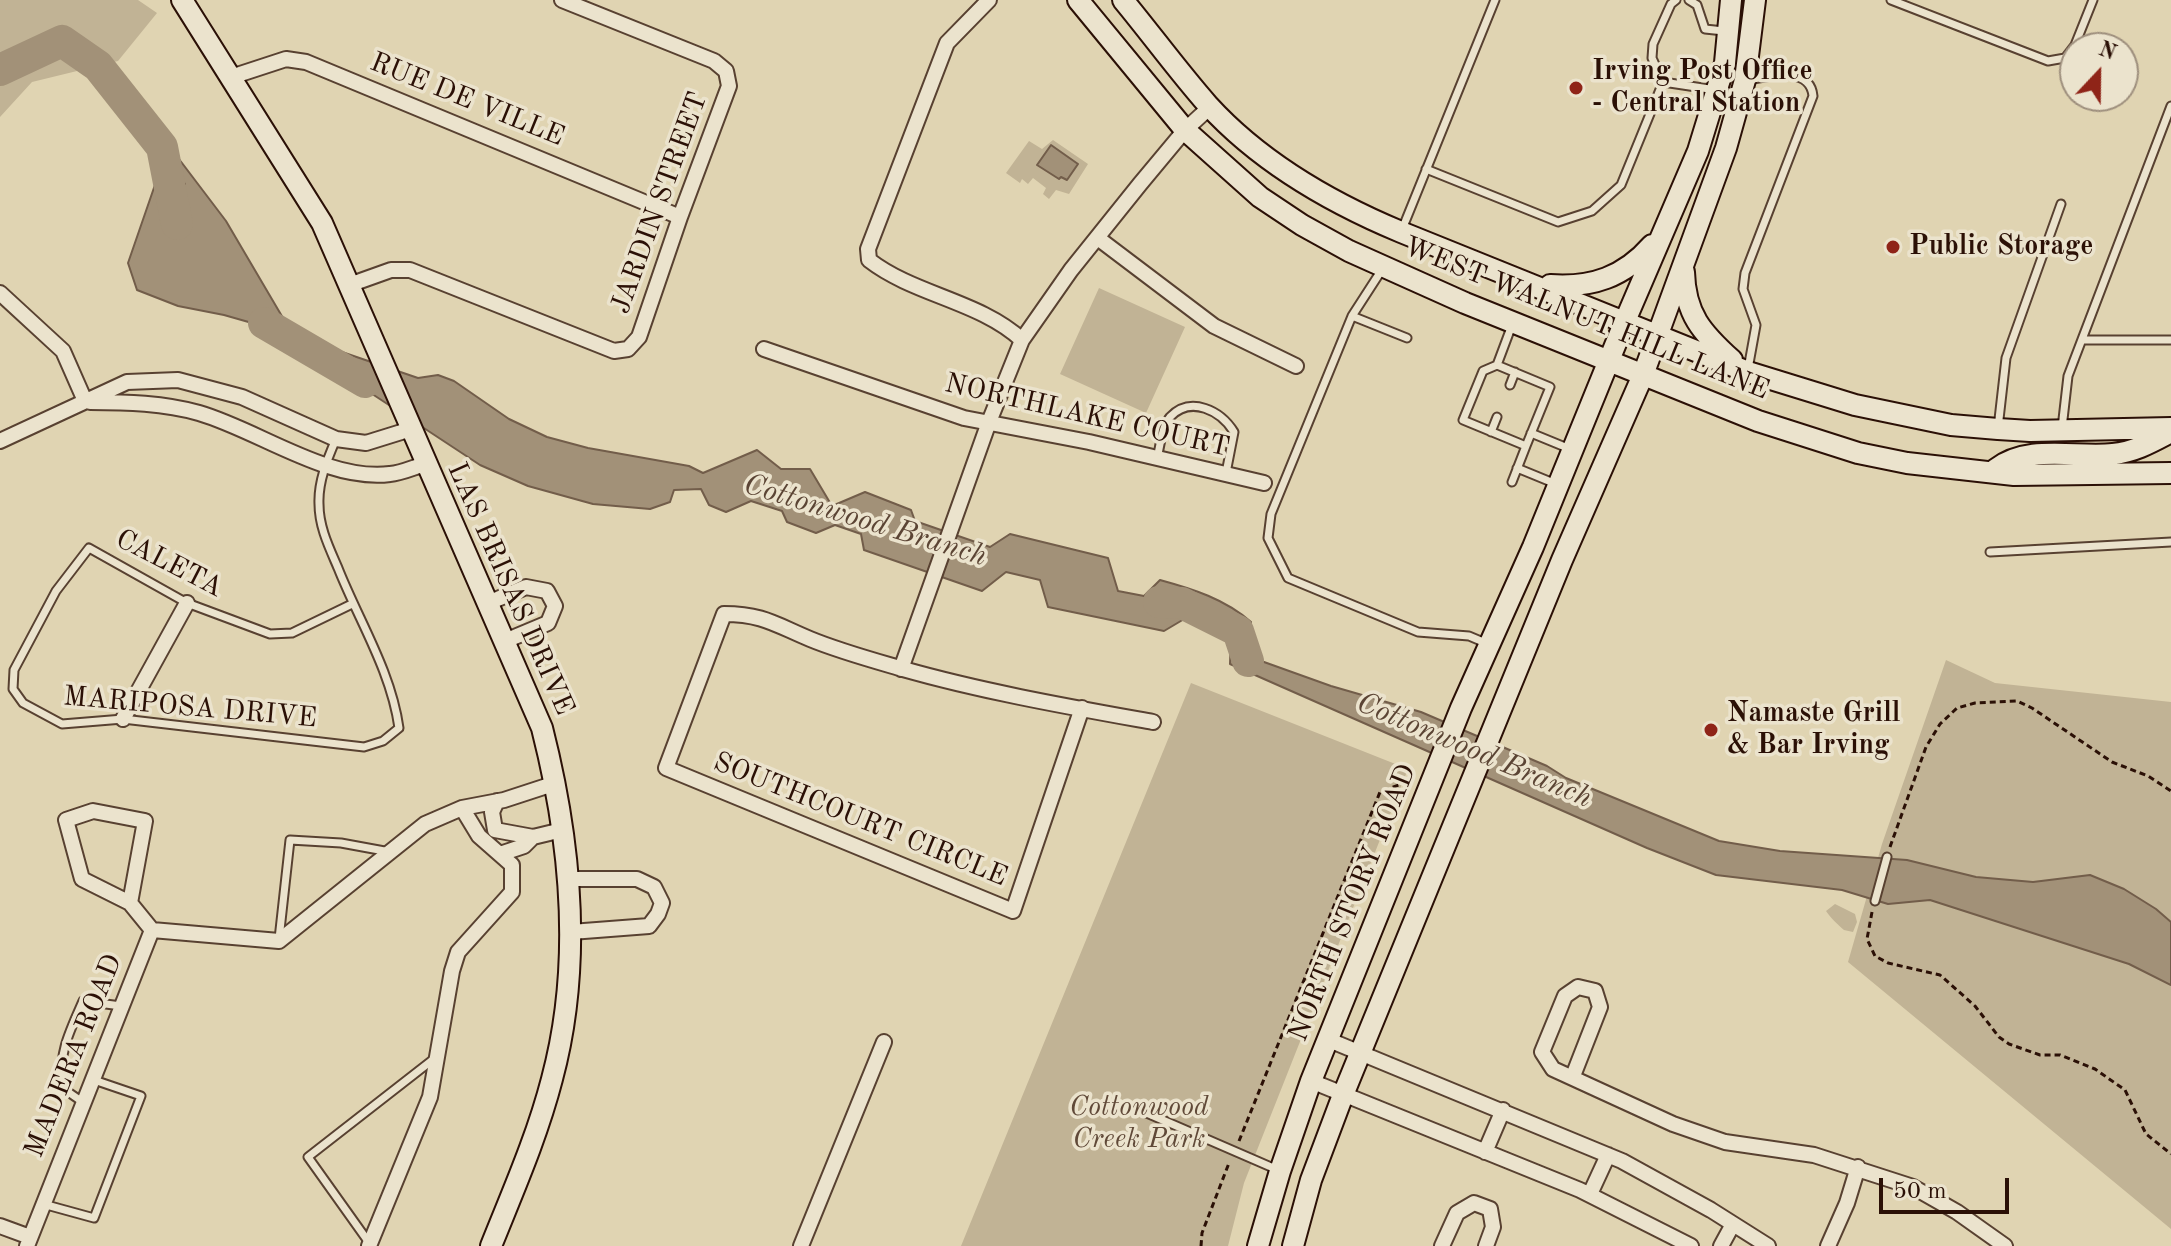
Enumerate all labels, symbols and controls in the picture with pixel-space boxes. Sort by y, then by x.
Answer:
north arrow [2059,32,2139,112]
text: N [2095,38,2119,65]
street label: RUE DE VILLE [365,46,569,154]
place label: Irving Post Office - Central Station [1592,55,1813,121]
marker: Irving Post Office - Central Station [1567,79,1585,97]
street label: JARDIN STREET [604,88,716,318]
street label: WEST WALNUT HILL LANE [1398,230,1774,408]
place label: Public Storage [1909,230,2093,264]
marker: Public Storage [1884,238,1902,256]
street label: NORTHLAKE COURT [941,367,1233,465]
street label: LAS BRISAS DRIVE [439,458,581,720]
water label: Cottonwood Branch [739,467,991,575]
street label: CALETA [110,523,228,605]
street label: MARIPOSA DRIVE [62,680,318,736]
water label: Cottonwood Branch [1351,685,1597,817]
place label: Namaste Grill & Bar Irving [1727,697,1900,763]
marker: Namaste Grill & Bar Irving [1702,721,1720,739]
street label: SOUTHCOURT CIRCLE [708,746,1012,894]
street label: NORTH STORY ROAD [1282,759,1424,1047]
street label: MADERA ROAD [18,949,130,1163]
park label: Cottonwood Creek Park [1069,1091,1209,1157]
scale bar [1883,1162,2013,1212]
text: 50 m [1893,1180,1947,1204]

